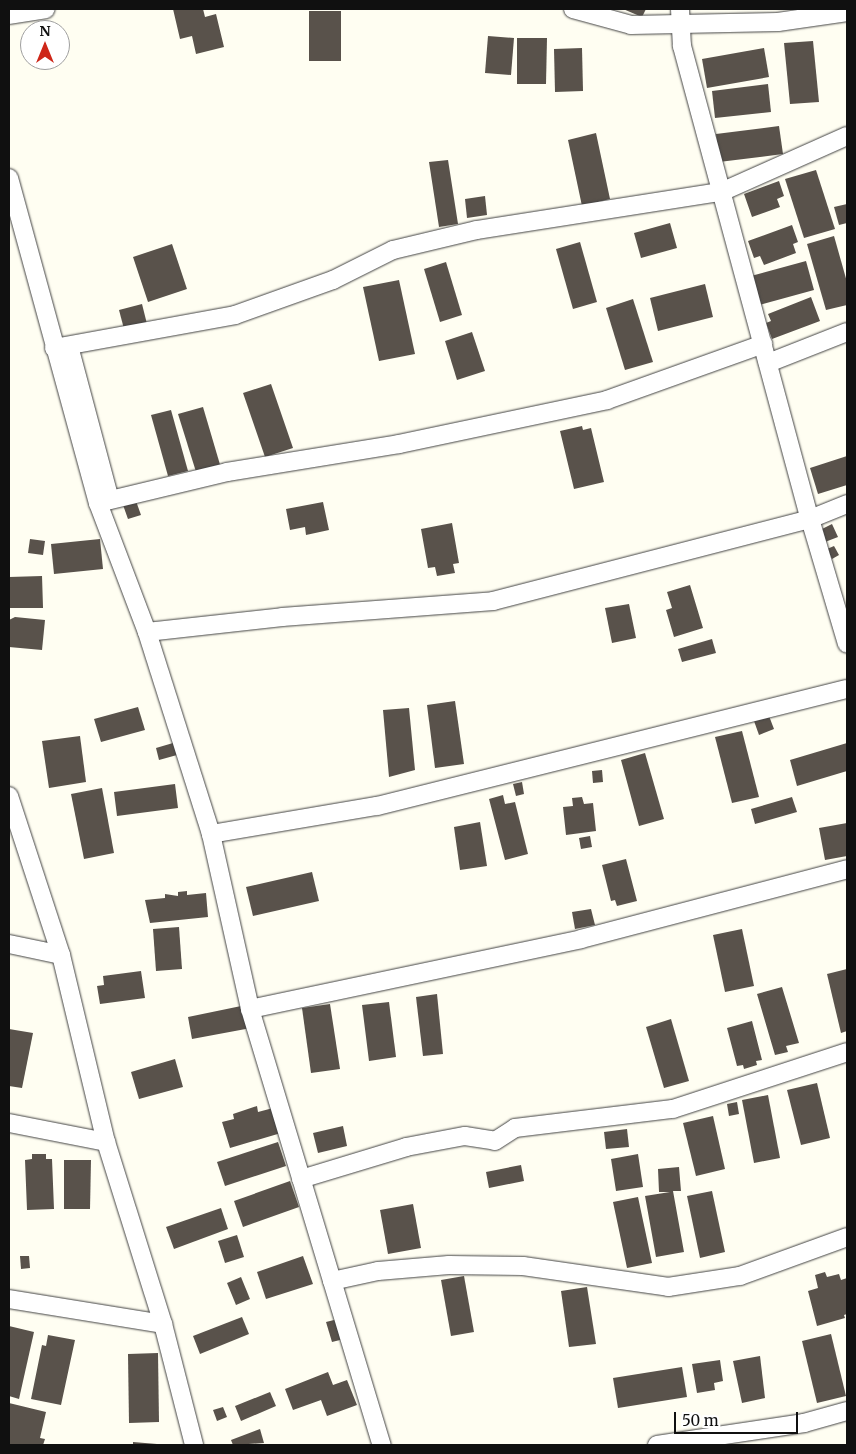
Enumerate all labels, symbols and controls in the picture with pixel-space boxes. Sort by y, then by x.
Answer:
north arrow [20,20,70,70]
text: N [39,22,51,40]
scale bar [676,1402,800,1434]
text: 50 m [682,1411,719,1430]

